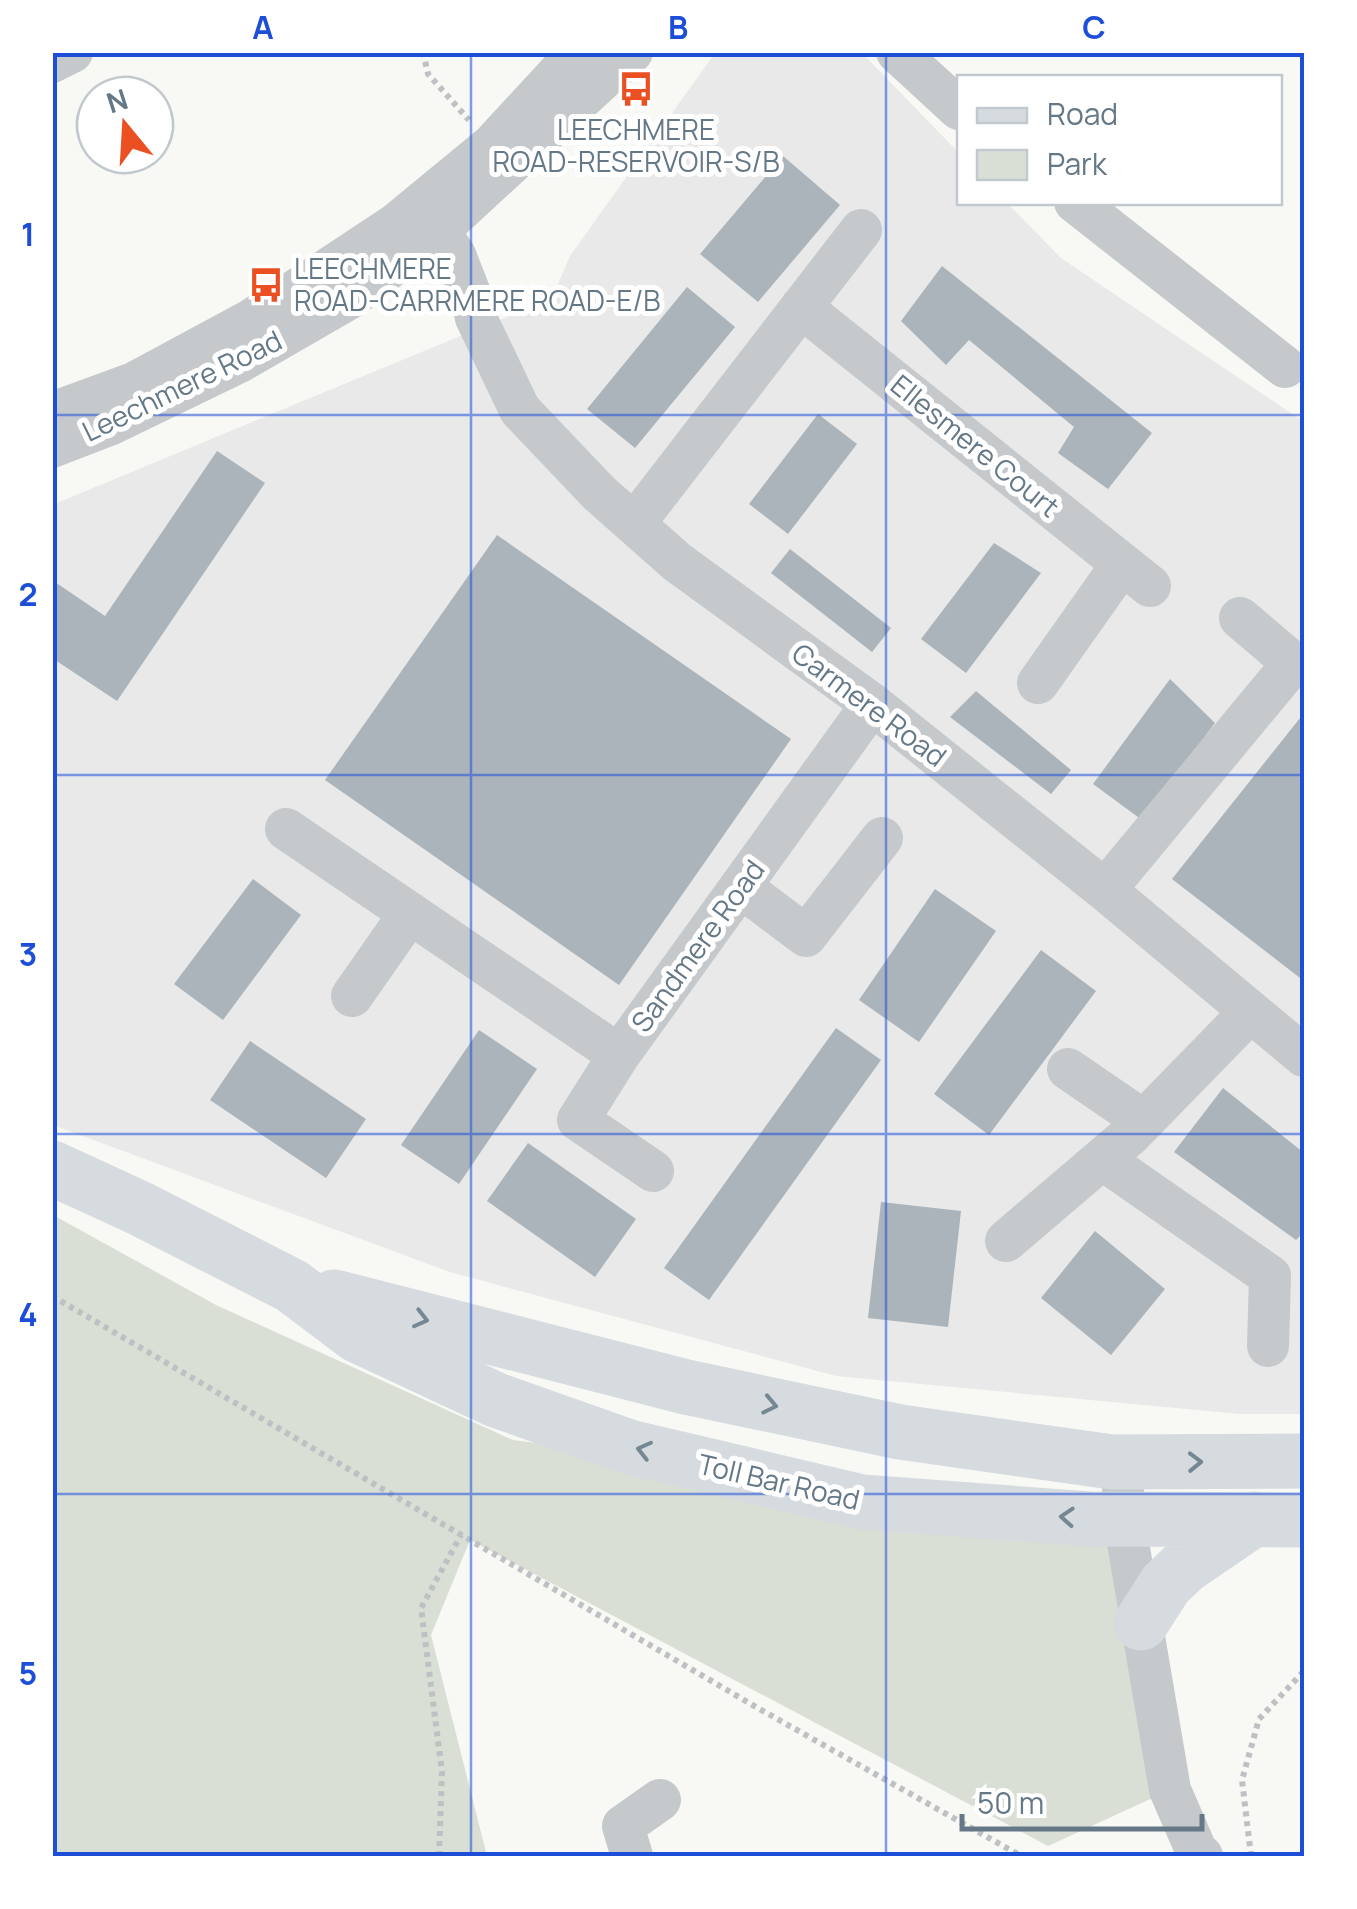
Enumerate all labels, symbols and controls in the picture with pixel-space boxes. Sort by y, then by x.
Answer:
text: A [252,5,274,49]
text: B [668,5,688,49]
text: C [1082,5,1106,49]
bus stop icon: LEECHMERE ROAD-RESERVOIR-S/B [617,70,655,108]
north arrow [75,75,175,175]
legend [957,75,1282,205]
text: N [102,79,132,121]
text: Road [1047,93,1118,134]
place label: LEECHMERE ROAD-RESERVOIR-S/B [492,110,780,180]
text: Park [1047,143,1108,184]
text: 1 [21,212,35,256]
place label: LEECHMERE ROAD-CARRMERE ROAD-E/B [294,249,661,319]
bus stop icon: LEECHMERE ROAD-CARRMERE ROAD-E/B [247,266,285,304]
street label: Leechmere Road [76,320,288,450]
street label: Ellesmere Court [883,365,1068,525]
text: 2 [18,572,38,616]
street label: Carmere Road [785,634,954,775]
street label: Sandmere Road [622,852,773,1039]
text: 3 [19,932,37,976]
text: 4 [18,1292,38,1336]
one-way arrow [412,1307,429,1328]
one-way arrow [761,1393,778,1414]
one-way arrow [636,1441,653,1462]
street label: Toll Bar Road [695,1444,864,1518]
one-way arrow [1188,1451,1204,1473]
one-way arrow [1059,1507,1075,1528]
text: 5 [19,1651,37,1695]
scale bar [962,1769,1202,1831]
text: 50 m [977,1782,1044,1823]

